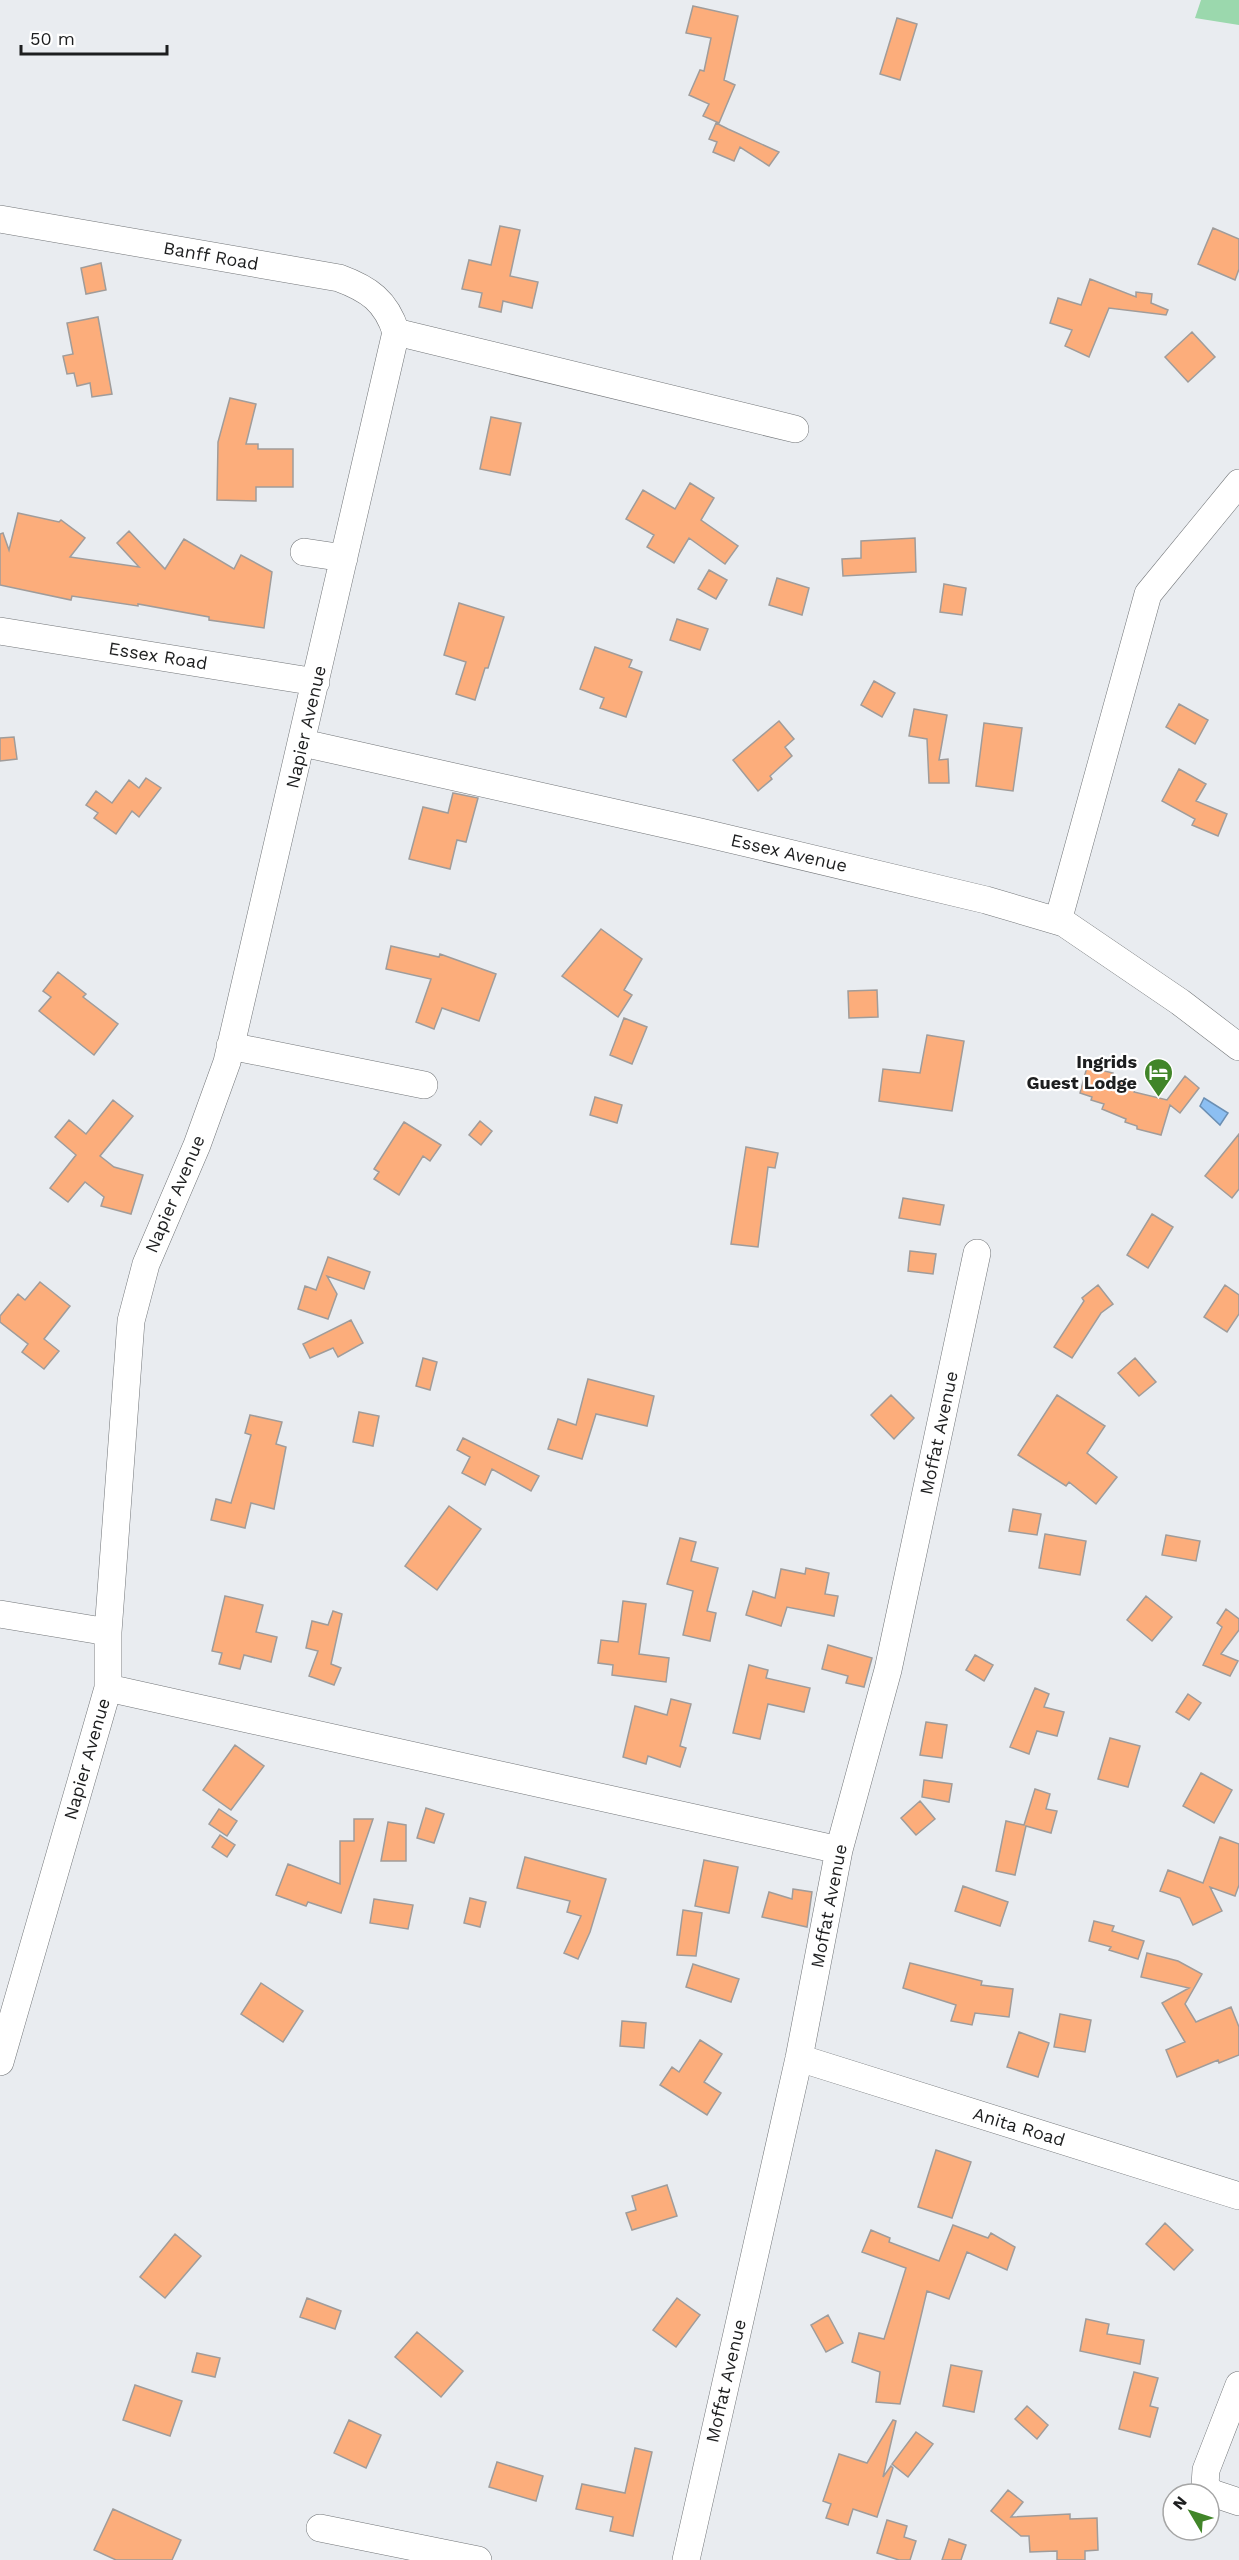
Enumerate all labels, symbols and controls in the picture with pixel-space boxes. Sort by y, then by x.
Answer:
scale bar [21,18,166,56]
text: 50 m [30,28,75,49]
street label: Banff Road [162,237,260,274]
street label: Essex Road [107,637,209,674]
street label: Napier Avenue [281,663,330,791]
street label: Essex Avenue [729,829,849,876]
place label: Ingrids Guest Lodge [1027,1051,1137,1093]
hotel icon: Ingrids Guest Lodge [1142,1056,1174,1098]
street label: Napier Avenue [140,1132,209,1256]
street label: Moffat Avenue [915,1369,962,1497]
street label: Napier Avenue [59,1696,114,1822]
street label: Moffat Avenue [806,1842,851,1970]
street label: Anita Road [971,2103,1068,2150]
street label: Moffat Avenue [701,2317,750,2445]
north arrow [1161,2482,1221,2542]
text: N [1169,2492,1191,2513]

